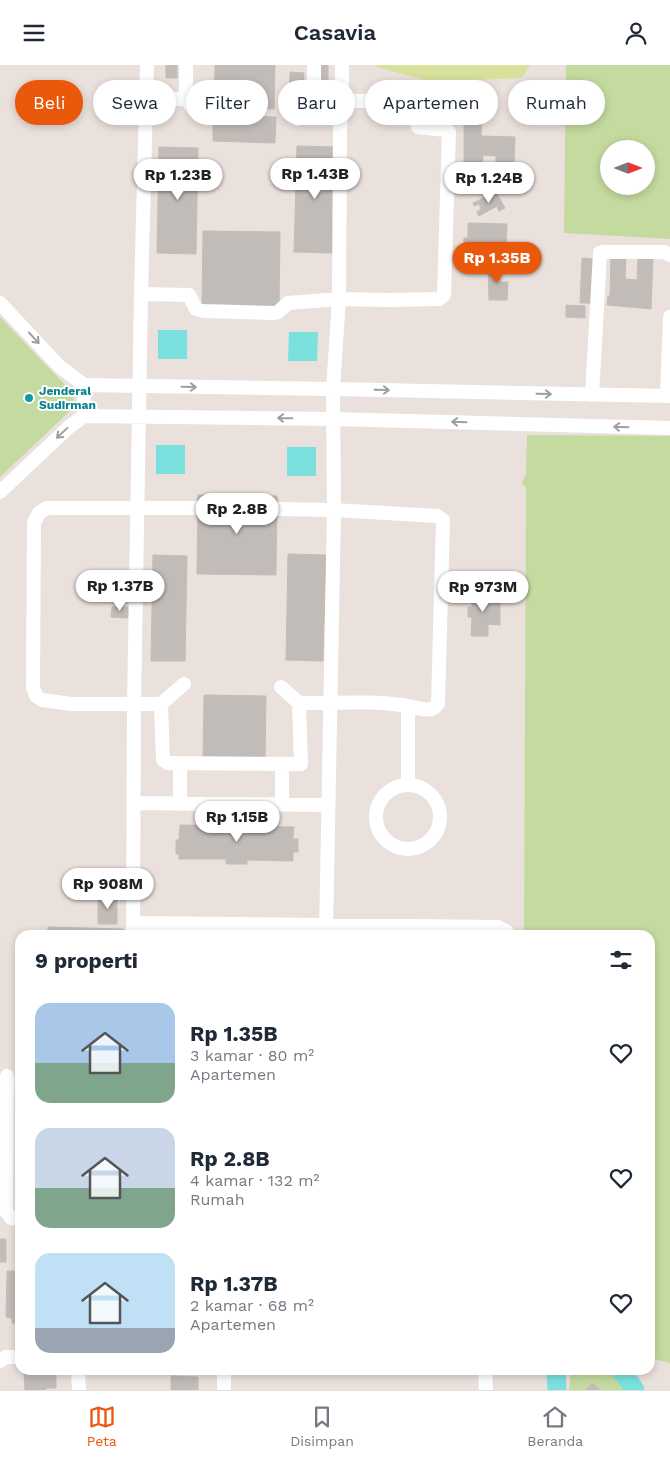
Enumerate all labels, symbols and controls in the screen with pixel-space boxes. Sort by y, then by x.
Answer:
icon: menu [20,19,48,47]
icon: person [622,19,650,47]
text: Casavia [294,20,376,45]
chip: Beli [15,80,83,125]
chip: Sewa [93,80,176,125]
chip: Filter [186,80,268,125]
chip: Baru [278,80,355,125]
chip: Apartemen [365,80,498,125]
chip: Rumah [508,80,605,125]
north arrow [600,140,655,195]
map controls [600,140,655,195]
pin: Rp 1.43B [263,157,367,200]
pin: Rp 1.23B [126,159,230,201]
pin: Rp 1.24B [437,161,541,204]
text: Rp 1.43B [281,164,349,183]
text: Rp 1.23B [145,165,211,184]
text: Rp 1.24B [455,168,523,187]
pin: Rp 1.35B [445,241,549,284]
text: Rp 1.35B [464,248,530,267]
one-way arrow [28,332,40,344]
one-way arrow [180,382,197,392]
place label: Jenderal Sudirman [39,384,96,412]
one-way arrow [374,385,390,395]
one-way arrow [536,389,552,398]
marker: Jenderal Sudirman [23,392,35,404]
one-way arrow [278,413,294,423]
one-way arrow [451,418,467,427]
one-way arrow [614,422,630,431]
one-way arrow [56,427,69,439]
pin: Rp 2.8B [191,493,283,535]
text: Rp 2.8B [207,499,267,518]
pin: Rp 1.37B [68,569,172,612]
pin: Rp 973M [437,571,529,613]
text: Rp 1.37B [87,576,153,595]
text: Rp 973M [449,577,517,596]
pin: Rp 1.15B [185,801,289,843]
text: Rp 1.15B [206,807,268,826]
pin: Rp 908M [62,867,154,910]
text: Rp 908M [73,874,143,893]
icon: filters [607,946,635,974]
text: 9 properti [35,948,138,973]
text: Rp 1.35B [190,1021,278,1046]
icon: home [75,1023,135,1083]
icon: heart [607,1039,635,1067]
text: 3 kamar · 80 m² [190,1046,314,1065]
text: Apartemen [190,1065,276,1084]
text: Rp 2.8B [190,1146,270,1171]
icon: home [75,1148,135,1208]
icon: heart [607,1164,635,1192]
text: 4 kamar · 132 m² [190,1171,319,1190]
text: Rumah [190,1190,245,1209]
text: Rp 1.37B [190,1271,278,1296]
icon: home [75,1273,135,1333]
icon: heart [607,1289,635,1317]
text: 2 kamar · 68 m² [190,1296,314,1315]
text: Apartemen [190,1315,276,1334]
tab: Peta [87,1403,117,1449]
tab: Disimpan [290,1403,354,1449]
tab: Beranda [527,1403,583,1449]

